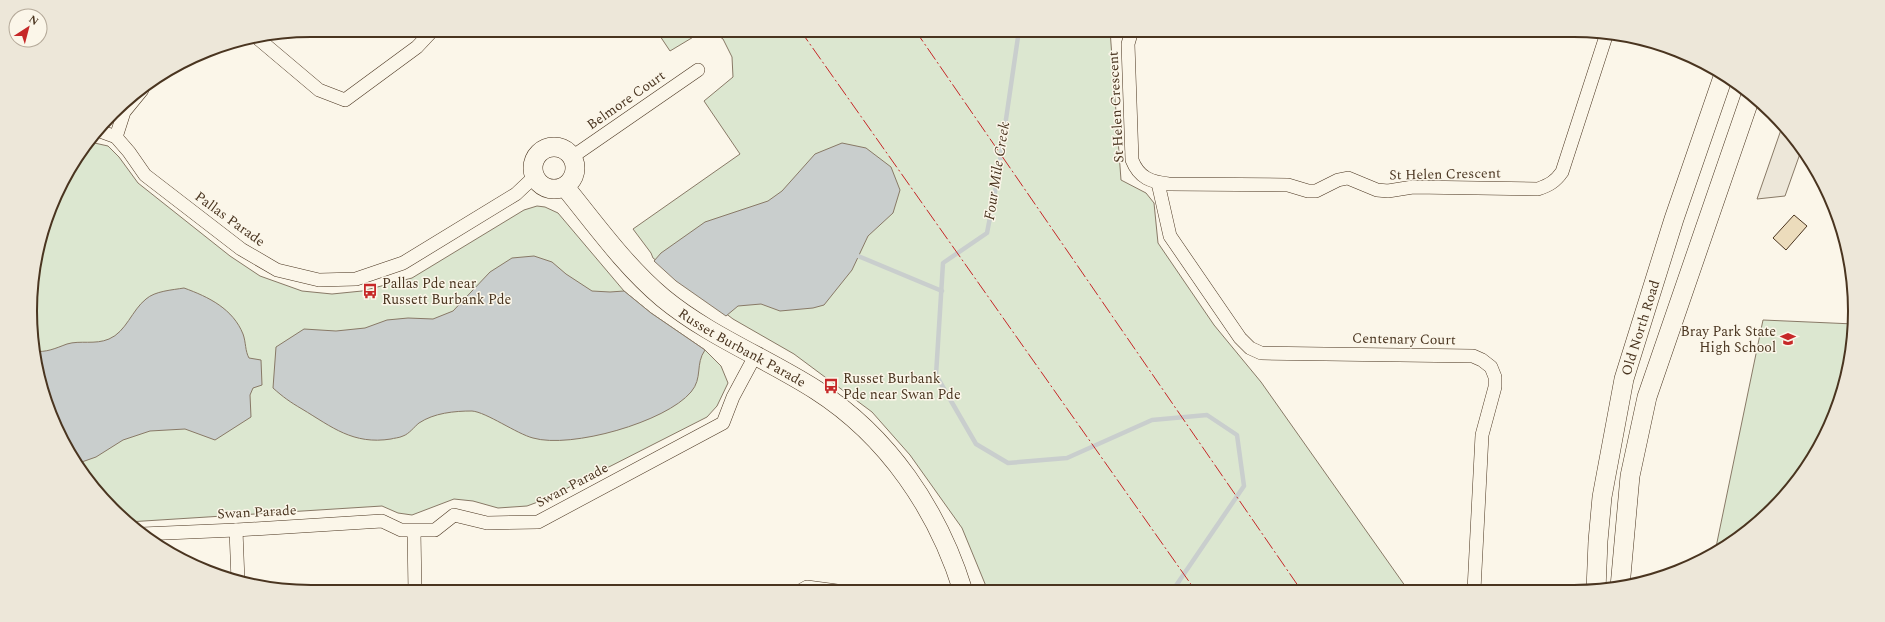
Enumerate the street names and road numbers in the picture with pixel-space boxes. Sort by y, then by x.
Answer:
street label: St Helen Crescent [1103,51,1129,163]
street label: Belmore Court [582,65,670,135]
street label: St Helen Crescent [1389,163,1501,185]
street label: Pallas Parade [190,186,270,252]
street label: Old North Road [1615,277,1665,378]
street label: Russet Burbank Parade [674,303,810,392]
street label: Centenary Court [1352,328,1456,350]
street label: Swan Parade [532,457,612,513]
street label: Swan Parade [217,499,297,525]

